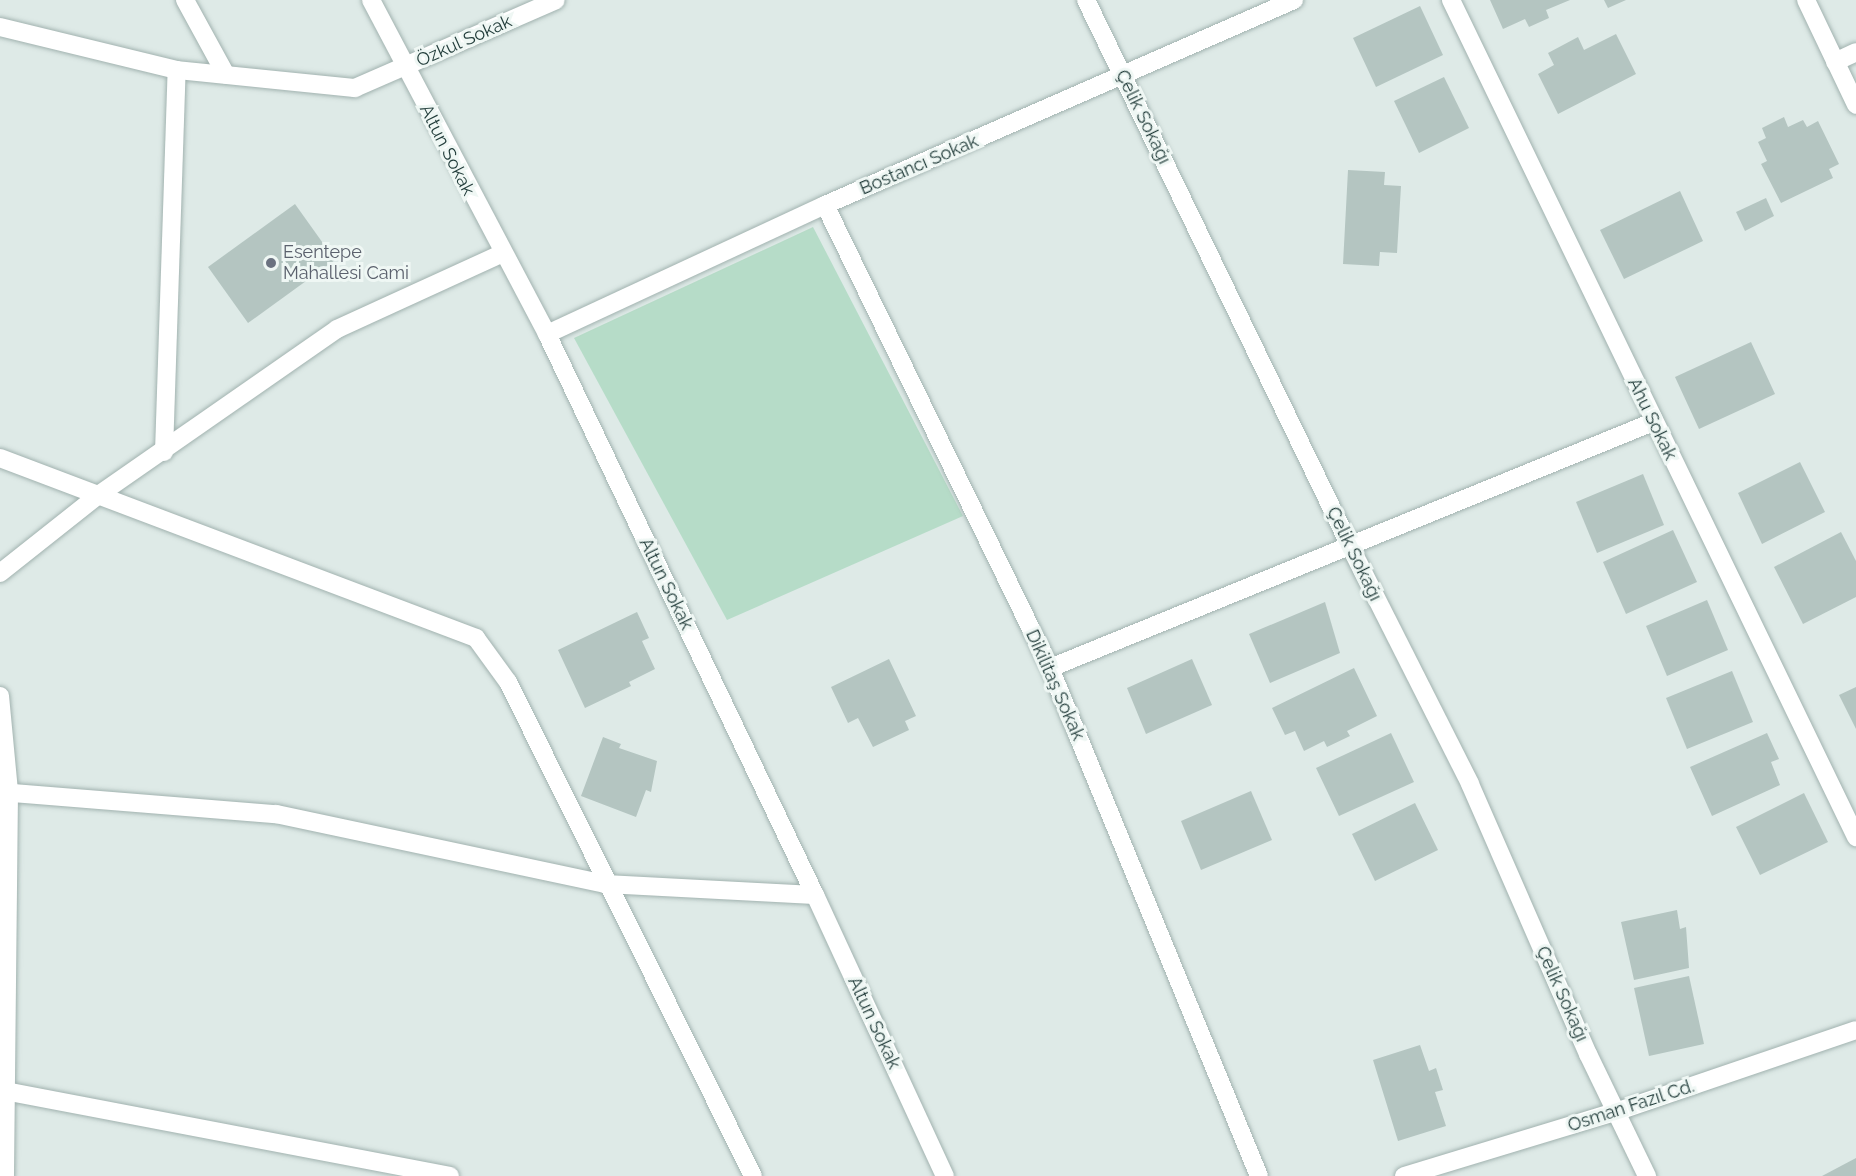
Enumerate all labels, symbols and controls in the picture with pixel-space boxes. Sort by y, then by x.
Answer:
street label: Özkul Sokak [413,10,515,72]
street label: Çelik Sokağı [1111,66,1175,168]
street label: Altun Sokak [415,101,479,199]
street label: Bostancı Sokak [857,130,981,200]
place label: Esentepe Mahallesi Cami [283,242,409,284]
marker: Esentepe Mahallesi Cami [264,256,278,270]
street label: Ahu Sokak [1623,375,1681,463]
street label: Çelik Sokağı [1322,503,1386,605]
street label: Altun Sokak [635,535,697,633]
street label: Dikilitaş Sokak [1021,626,1089,744]
street label: Çelik Sokağı [1531,943,1593,1045]
street label: Altun Sokak [843,973,905,1073]
street label: Osman Fazıl Cd. [1565,1075,1697,1137]

